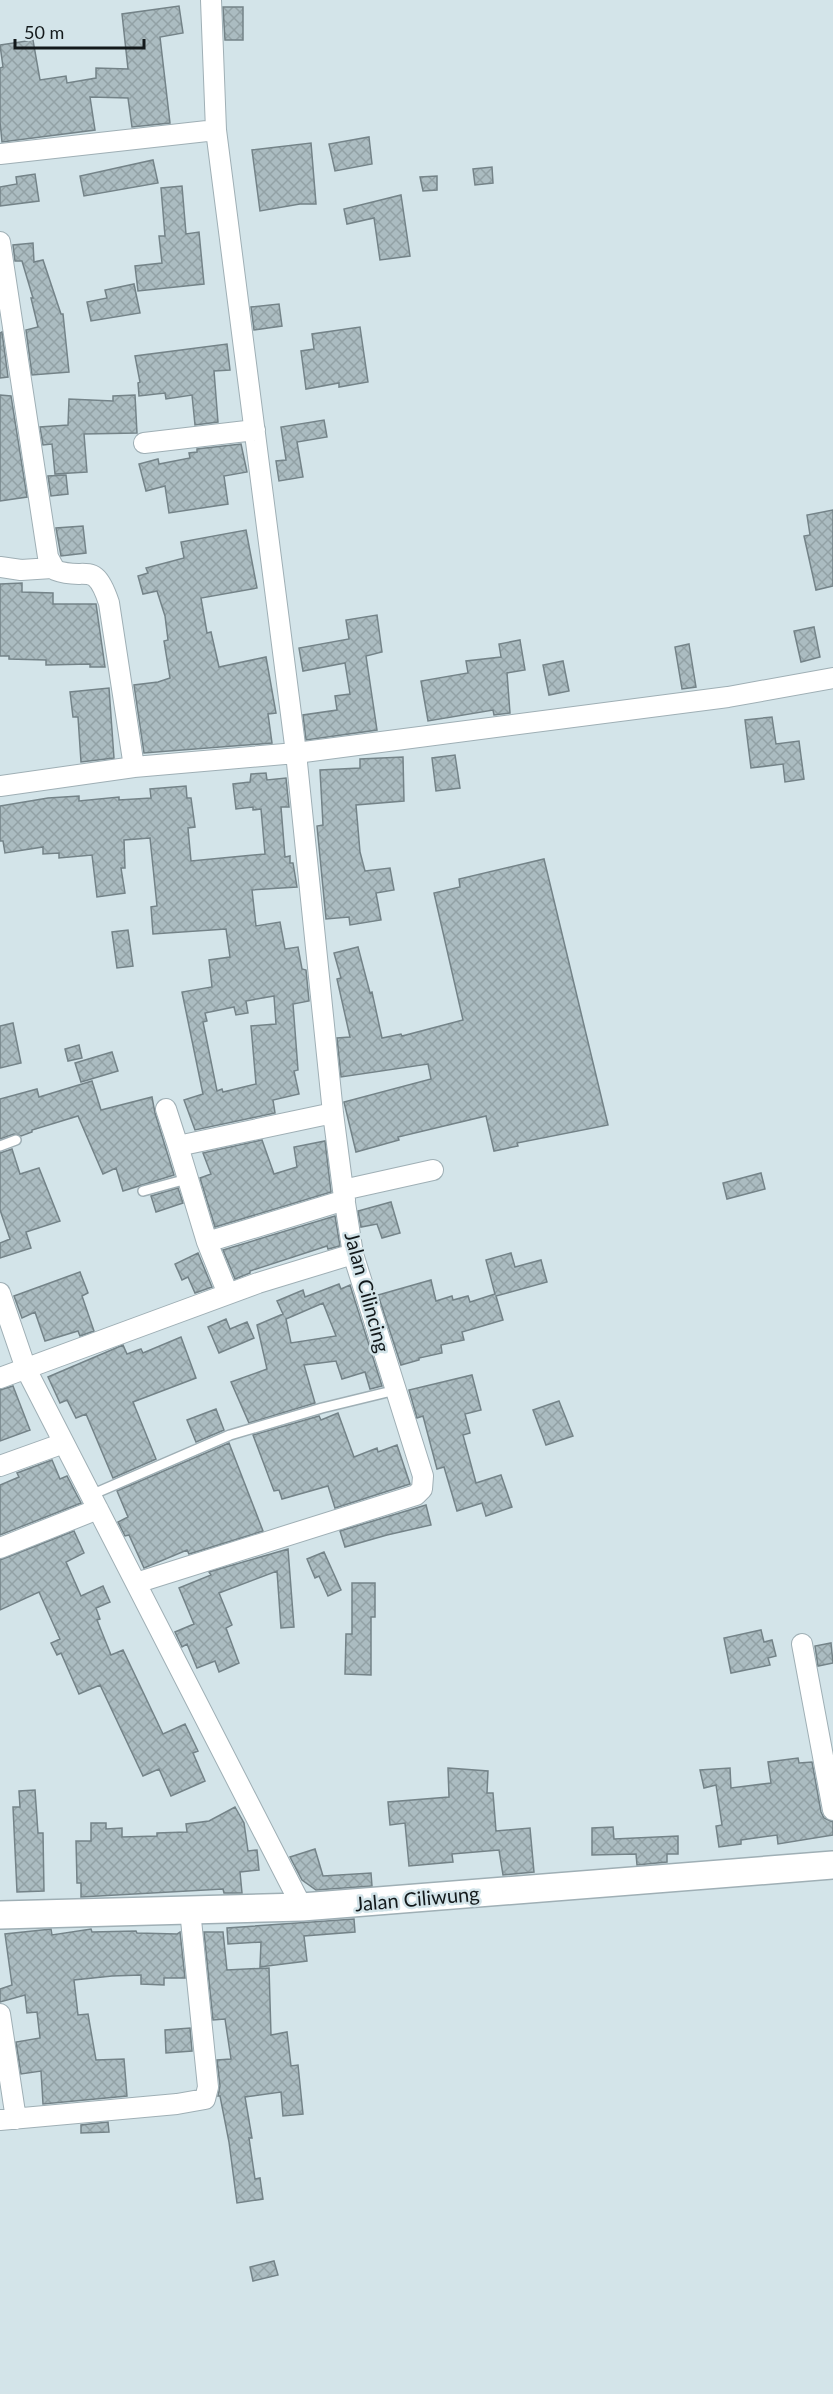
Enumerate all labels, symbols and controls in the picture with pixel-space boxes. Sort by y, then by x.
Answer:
scale bar [15,12,144,50]
text: 50 m [24,21,64,43]
street label: Jalan Cilincing [340,1229,396,1355]
street label: Jalan Ciliwung [354,1881,480,1915]

